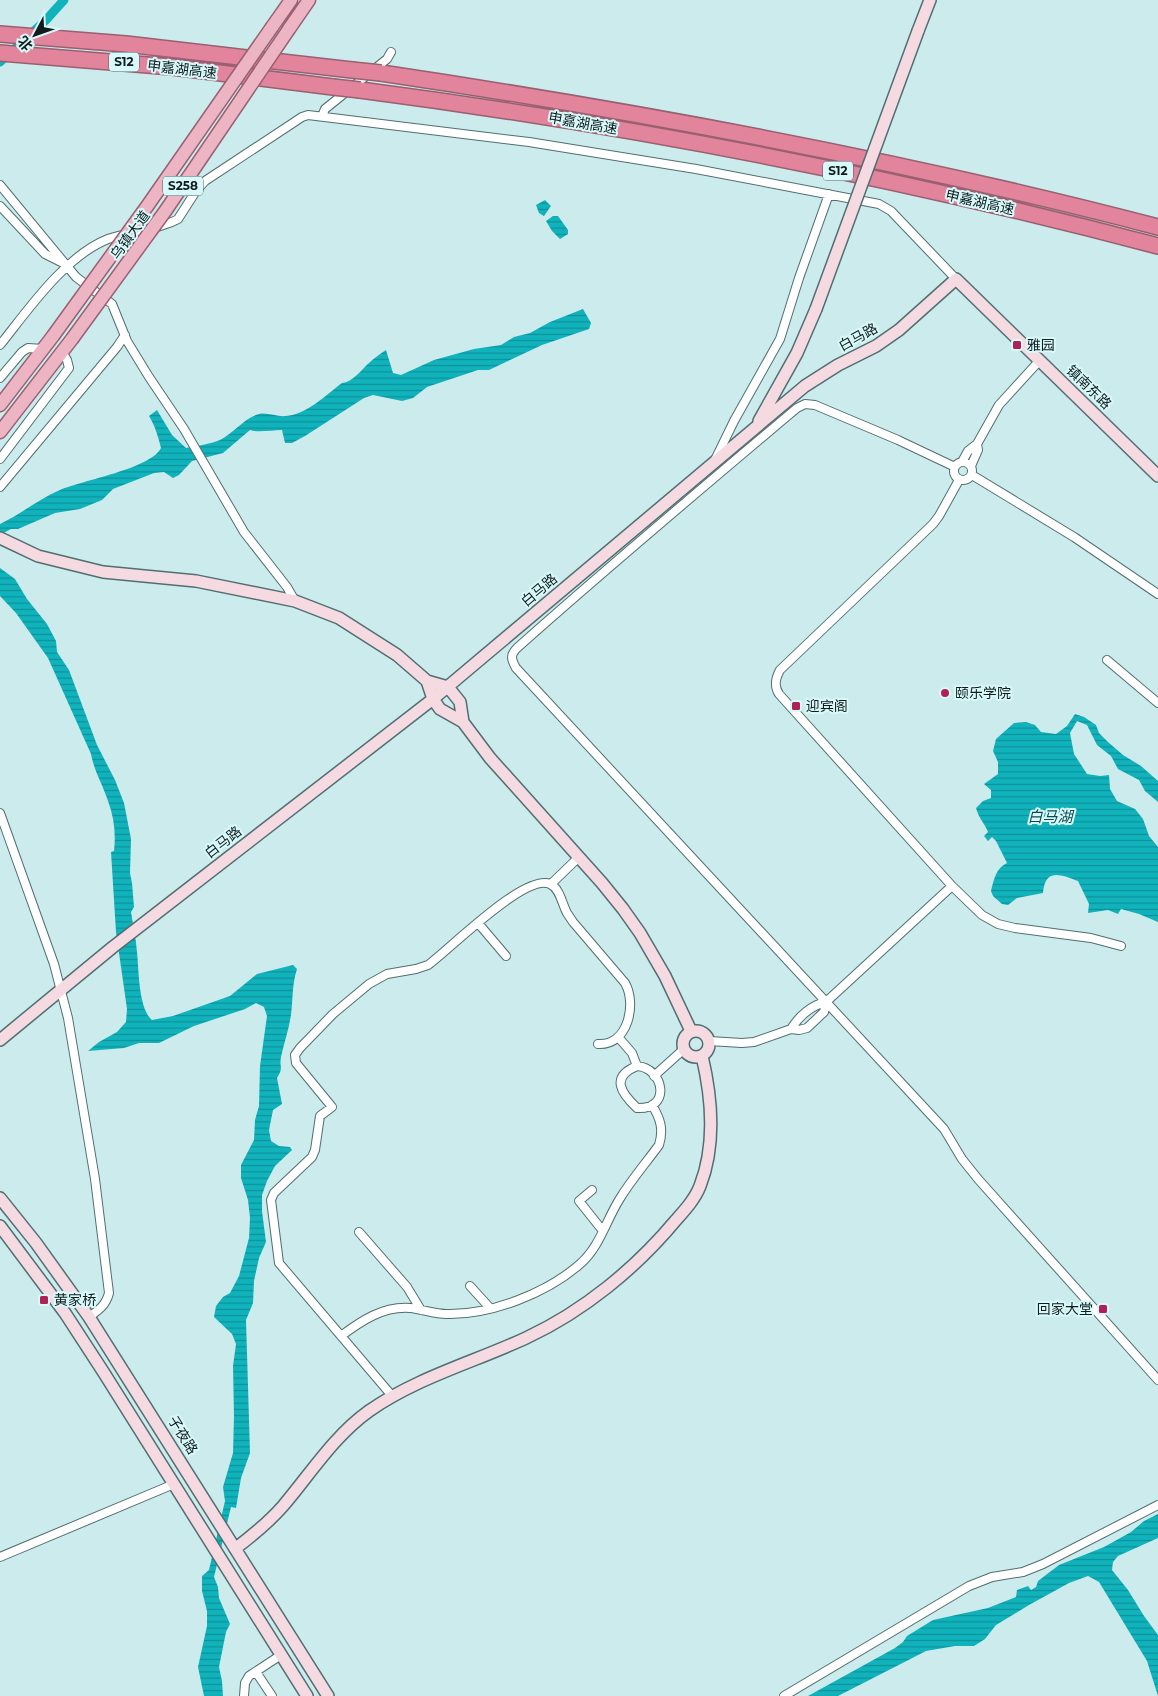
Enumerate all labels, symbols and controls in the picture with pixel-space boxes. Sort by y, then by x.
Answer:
north arrow [10,10,60,60]
text: 北 [14,32,37,55]
road number: S12 [109,52,139,72]
street label: 申嘉湖高速 [146,56,218,82]
street label: 申嘉湖高速 [547,108,619,138]
road number: S12 [823,162,853,180]
road number: S258 [163,177,203,196]
street label: 申嘉湖高速 [944,185,1016,219]
street label: 乌镇大道 [106,207,154,263]
street label: 白马路 [835,319,881,355]
place label: 雅园 [1027,336,1055,354]
marker: 雅园 [1011,339,1023,351]
street label: 镇南东路 [1063,361,1115,413]
street label: 白马路 [517,570,561,610]
place label: 颐乐学院 [955,684,1011,702]
marker: 颐乐学院 [939,687,951,699]
place label: 迎宾阁 [806,697,848,715]
marker: 迎宾阁 [790,700,802,712]
water label: 白马湖 [1027,807,1074,826]
street label: 白马路 [201,822,245,862]
place label: 黄家桥 [54,1291,96,1309]
marker: 黄家桥 [38,1294,50,1306]
place label: 回家大堂 [1037,1300,1093,1318]
marker: 回家大堂 [1097,1303,1109,1315]
street label: 子夜路 [164,1412,202,1458]

